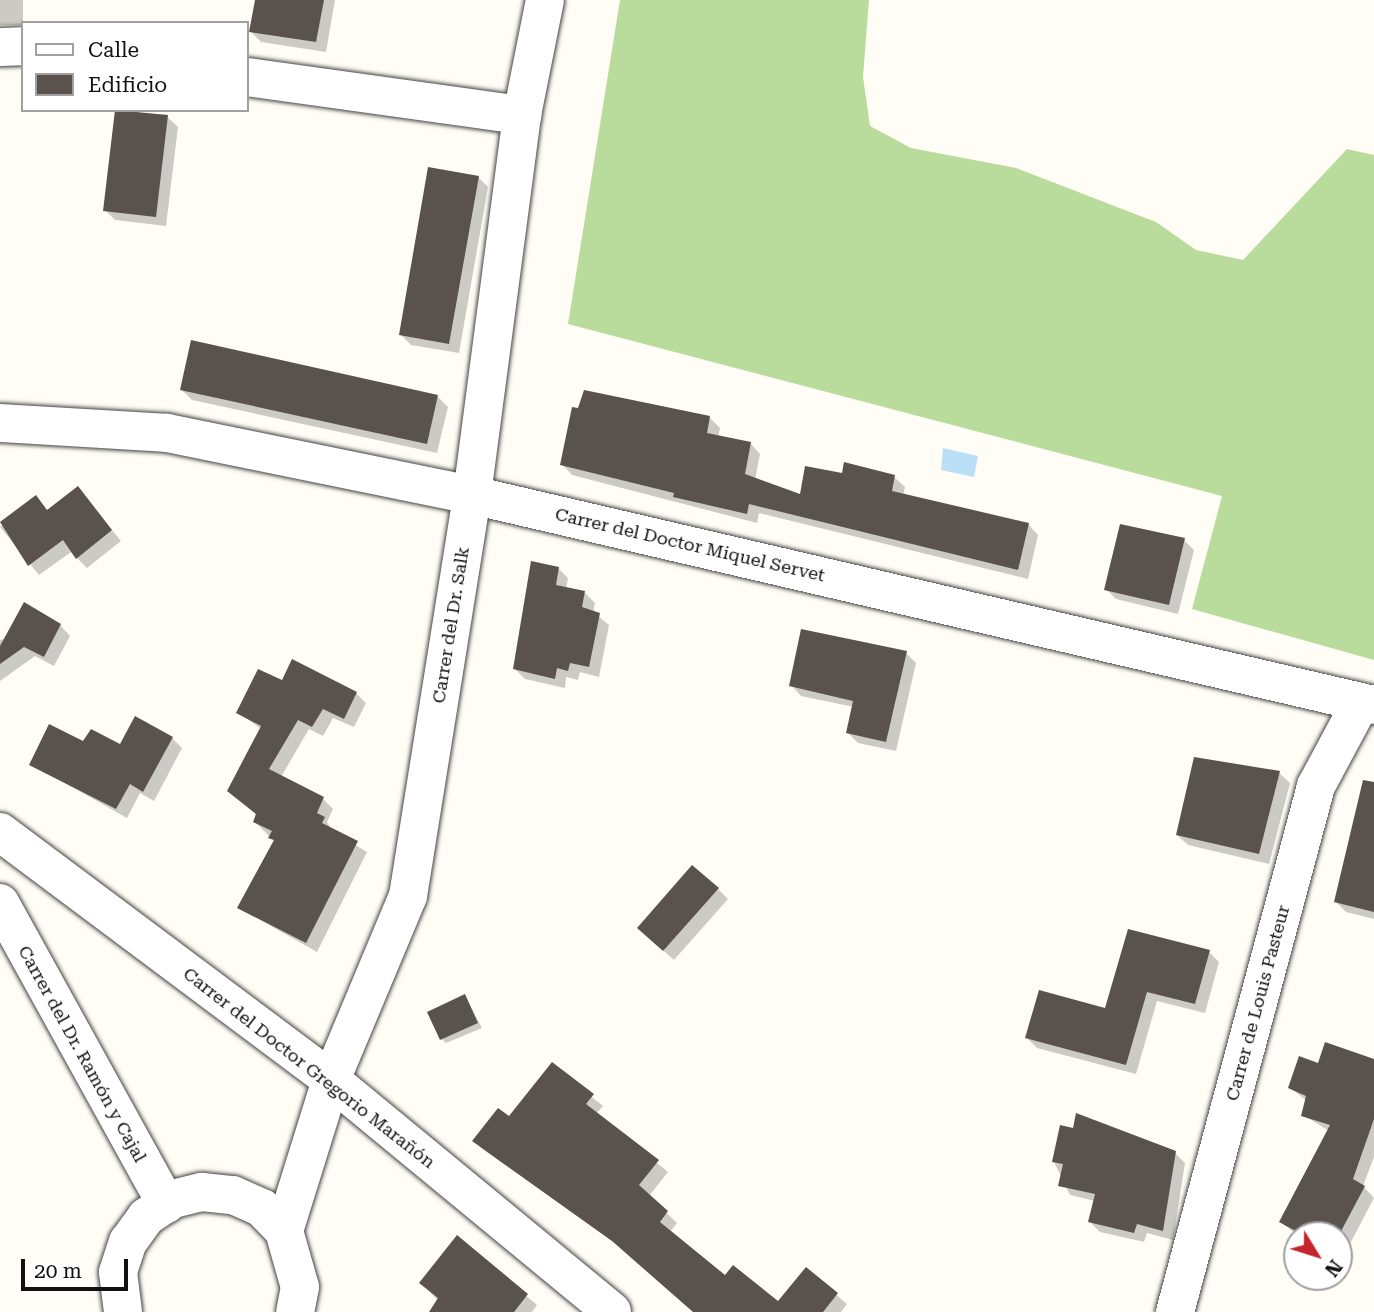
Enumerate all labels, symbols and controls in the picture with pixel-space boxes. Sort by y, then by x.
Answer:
legend [21,21,248,112]
text: Calle [88,38,139,62]
text: Edificio [88,73,167,97]
street label: Carrer del Doctor Miquel Servet [553,503,827,587]
street label: Carrer del Dr. Salk [428,545,474,705]
street label: Carrer de Louis Pasteur [1221,903,1295,1103]
street label: Carrer del Dr. Ramón y Cajal [13,942,151,1166]
street label: Carrer del Doctor Gregorio Marañón [179,963,439,1173]
north arrow [1283,1221,1353,1291]
scale bar [24,1246,131,1290]
text: N [1320,1255,1347,1281]
text: 20 m [34,1259,82,1283]

